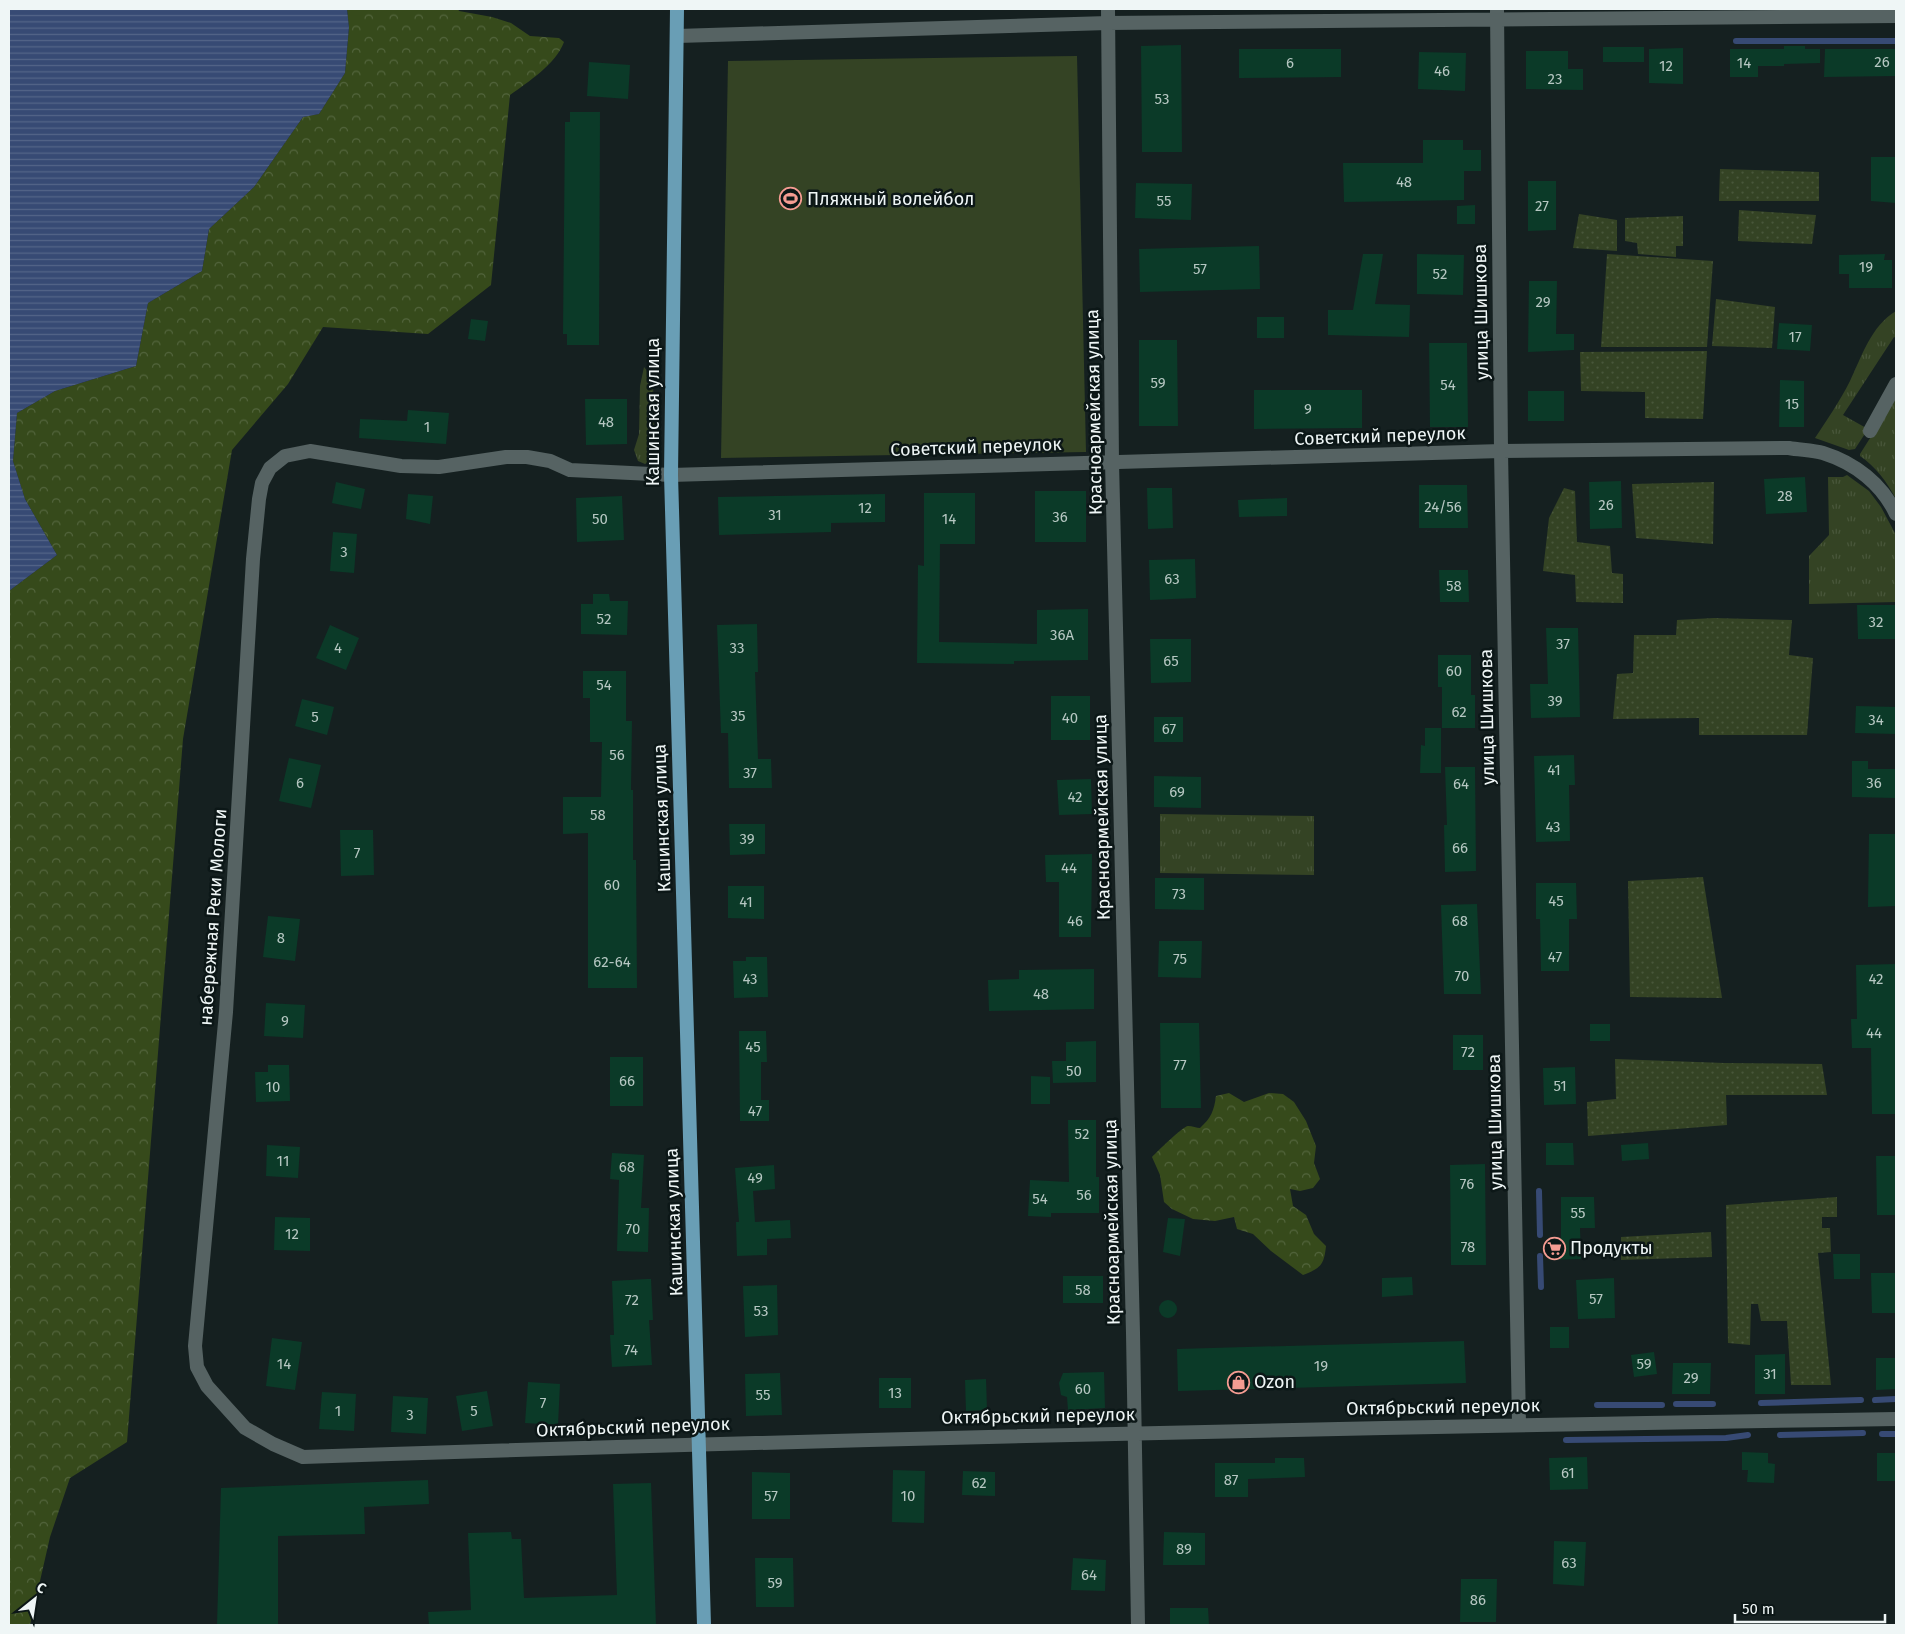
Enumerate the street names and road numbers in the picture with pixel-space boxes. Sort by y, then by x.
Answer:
street label: улица Шишкова [1469,244,1493,380]
street label: Красноармейская улица [1081,309,1107,515]
street label: Кашинская улица [642,338,664,486]
street label: Советский переулок [1294,422,1467,450]
street label: Советский переулок [890,433,1063,461]
street label: улица Шишкова [1475,649,1499,785]
street label: Красноармейская улица [1089,714,1115,920]
street label: Кашинская улица [648,743,676,893]
street label: набережная Реки Мологи [194,808,232,1026]
street label: улица Шишкова [1483,1054,1507,1190]
street label: Красноармейская улица [1099,1119,1125,1325]
street label: Кашинская улица [660,1147,688,1297]
street label: Октябрьский переулок [1346,1394,1541,1420]
street label: Октябрьский переулок [941,1403,1136,1429]
street label: Октябрьский переулок [536,1413,731,1441]

